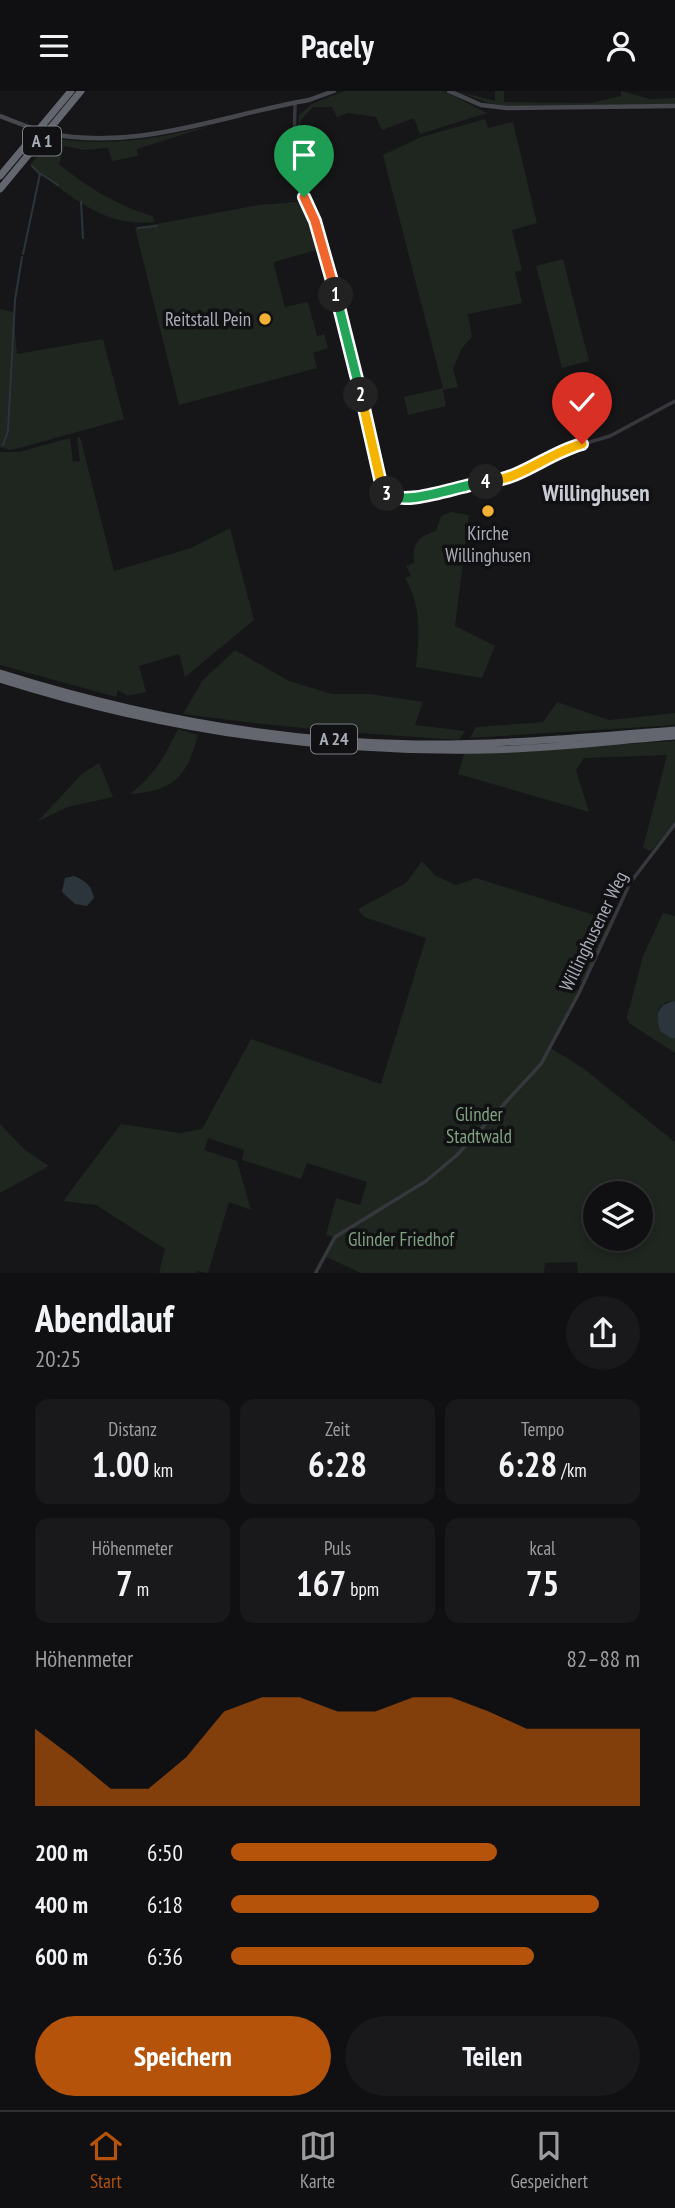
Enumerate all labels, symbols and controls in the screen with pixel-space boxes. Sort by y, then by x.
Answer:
text: Pacely [301,25,374,67]
icon: menu [35,27,73,65]
icon: person [602,27,640,65]
pin [274,125,334,197]
road number: A 1 [23,127,61,155]
icon: arrive [285,136,323,174]
pin: 1 [318,277,354,313]
text: 1 [331,282,340,306]
place label: Reitstall Pein [165,307,251,331]
marker: Reitstall Pein [257,311,273,327]
pin [552,372,612,444]
pin: 2 [344,377,378,413]
text: 2 [356,382,365,406]
icon: check [563,383,601,421]
pin: 4 [468,465,504,499]
text: 4 [481,469,490,493]
pin: 3 [370,477,404,511]
district label: Willinghusen [541,478,650,507]
text: 3 [382,481,391,505]
marker: Kirche Willinghusen [480,503,496,519]
place label: Kirche Willinghusen [445,521,531,567]
road number: A 24 [311,725,357,753]
street label: Willinghusener Weg [554,867,632,995]
park label: Glinder Stadtwald [446,1102,512,1148]
map controls [583,1181,653,1251]
button: layers [583,1181,653,1251]
park label: Glinder Friedhof [348,1227,455,1251]
text: Abendlauf [35,1293,173,1342]
button: share [566,1296,640,1370]
text: 20:25 [35,1344,81,1373]
text: Distanz [108,1417,157,1441]
text: Zeit [325,1417,350,1441]
text: Tempo [521,1417,564,1441]
text: 1.00 [92,1441,149,1487]
text: 6:28 [308,1441,367,1487]
text: 6:28 [498,1441,557,1487]
text: km [149,1458,173,1482]
text: /km [557,1458,587,1482]
text: Höhenmeter [92,1536,173,1560]
text: Puls [324,1536,351,1560]
text: kcal [530,1536,555,1560]
text: 7 [116,1560,133,1606]
text: 167 [296,1560,346,1606]
text: 75 [526,1560,559,1606]
text: m [133,1577,149,1601]
text: bpm [346,1577,379,1601]
text: Höhenmeter [35,1644,133,1673]
text: 82–88 m [567,1644,640,1673]
text: 200 m [35,1838,88,1867]
text: 6:50 [147,1838,183,1867]
text: 400 m [35,1890,88,1919]
text: 6:18 [147,1890,183,1919]
text: 600 m [35,1942,88,1971]
text: 6:36 [147,1942,183,1971]
button: Speichern [35,2016,331,2096]
button: Teilen [345,2016,640,2096]
tab: Start [87,2127,125,2193]
tab: Karte [299,2127,337,2193]
tab: Gespeichert [510,2127,588,2193]

